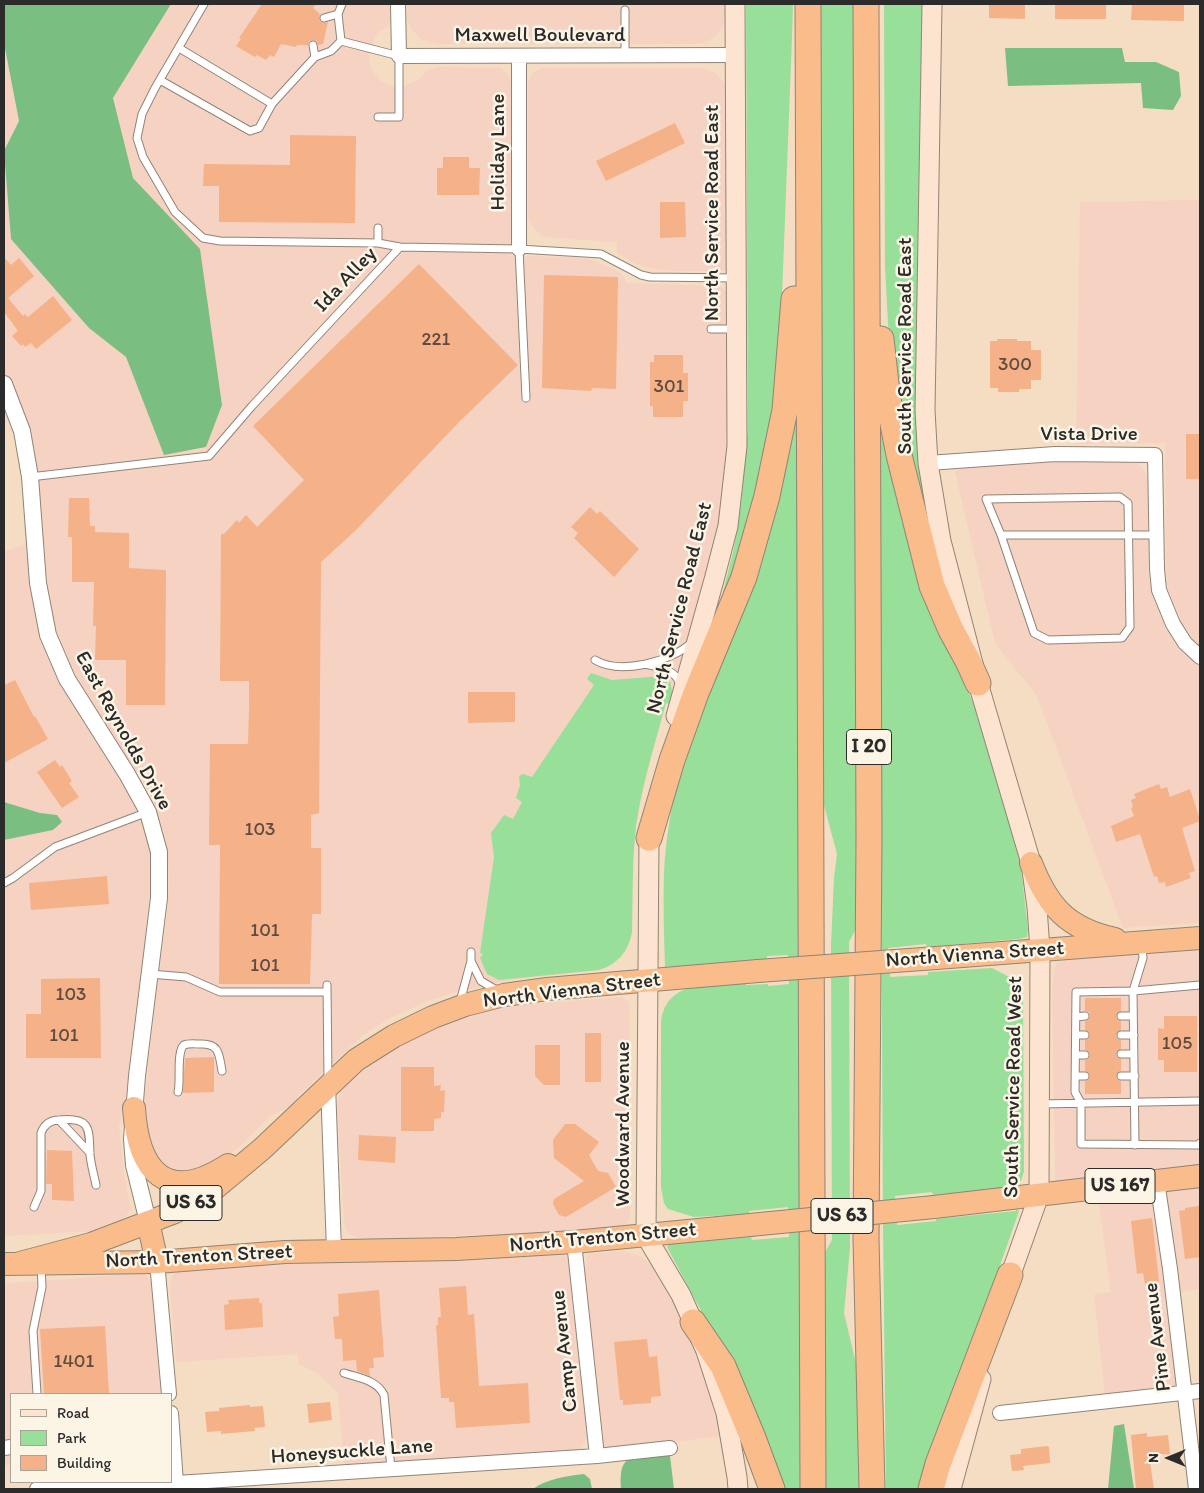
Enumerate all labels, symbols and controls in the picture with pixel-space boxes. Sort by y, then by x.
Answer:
street label: Maxwell Boulevard [454,23,626,49]
street label: Holiday Lane [486,94,512,210]
street label: North Service Road East [700,105,726,321]
street label: South Service Road East [893,237,919,455]
street label: Ida Alley [309,242,383,318]
house number: 221 [422,329,450,351]
house number: 300 [998,354,1032,376]
house number: 301 [654,376,684,398]
street label: Vista Drive [1040,422,1138,448]
street label: North Service Road East [642,500,718,716]
street label: East Reynolds Drive [69,647,177,815]
road number: I 20 [846,730,892,764]
house number: 103 [245,819,275,841]
house number: 101 [250,920,280,942]
street label: North Vienna Street [885,936,1065,974]
house number: 101 [250,955,280,977]
street label: North Vienna Street [482,968,662,1014]
street label: South Service Road West [999,976,1029,1198]
house number: 103 [56,984,86,1006]
house number: 101 [49,1025,79,1047]
house number: 105 [1162,1033,1192,1055]
street label: Woodward Avenue [611,1041,637,1207]
road number: US 167 [1085,1168,1155,1204]
road number: US 63 [160,1186,222,1220]
road number: US 63 [811,1198,873,1234]
street label: North Trenton Street [509,1217,697,1259]
street label: North Trenton Street [105,1240,293,1274]
street label: Pine Avenue [1139,1281,1177,1393]
street label: Camp Avenue [546,1289,584,1413]
house number: 1401 [54,1351,94,1373]
legend [10,1393,172,1483]
text: Road [57,1404,89,1422]
text: Park [57,1429,87,1447]
north arrow [1144,1433,1194,1483]
street label: Honeysuckle Lane [270,1434,434,1470]
text: N [1145,1453,1162,1463]
text: Building [57,1454,111,1472]

